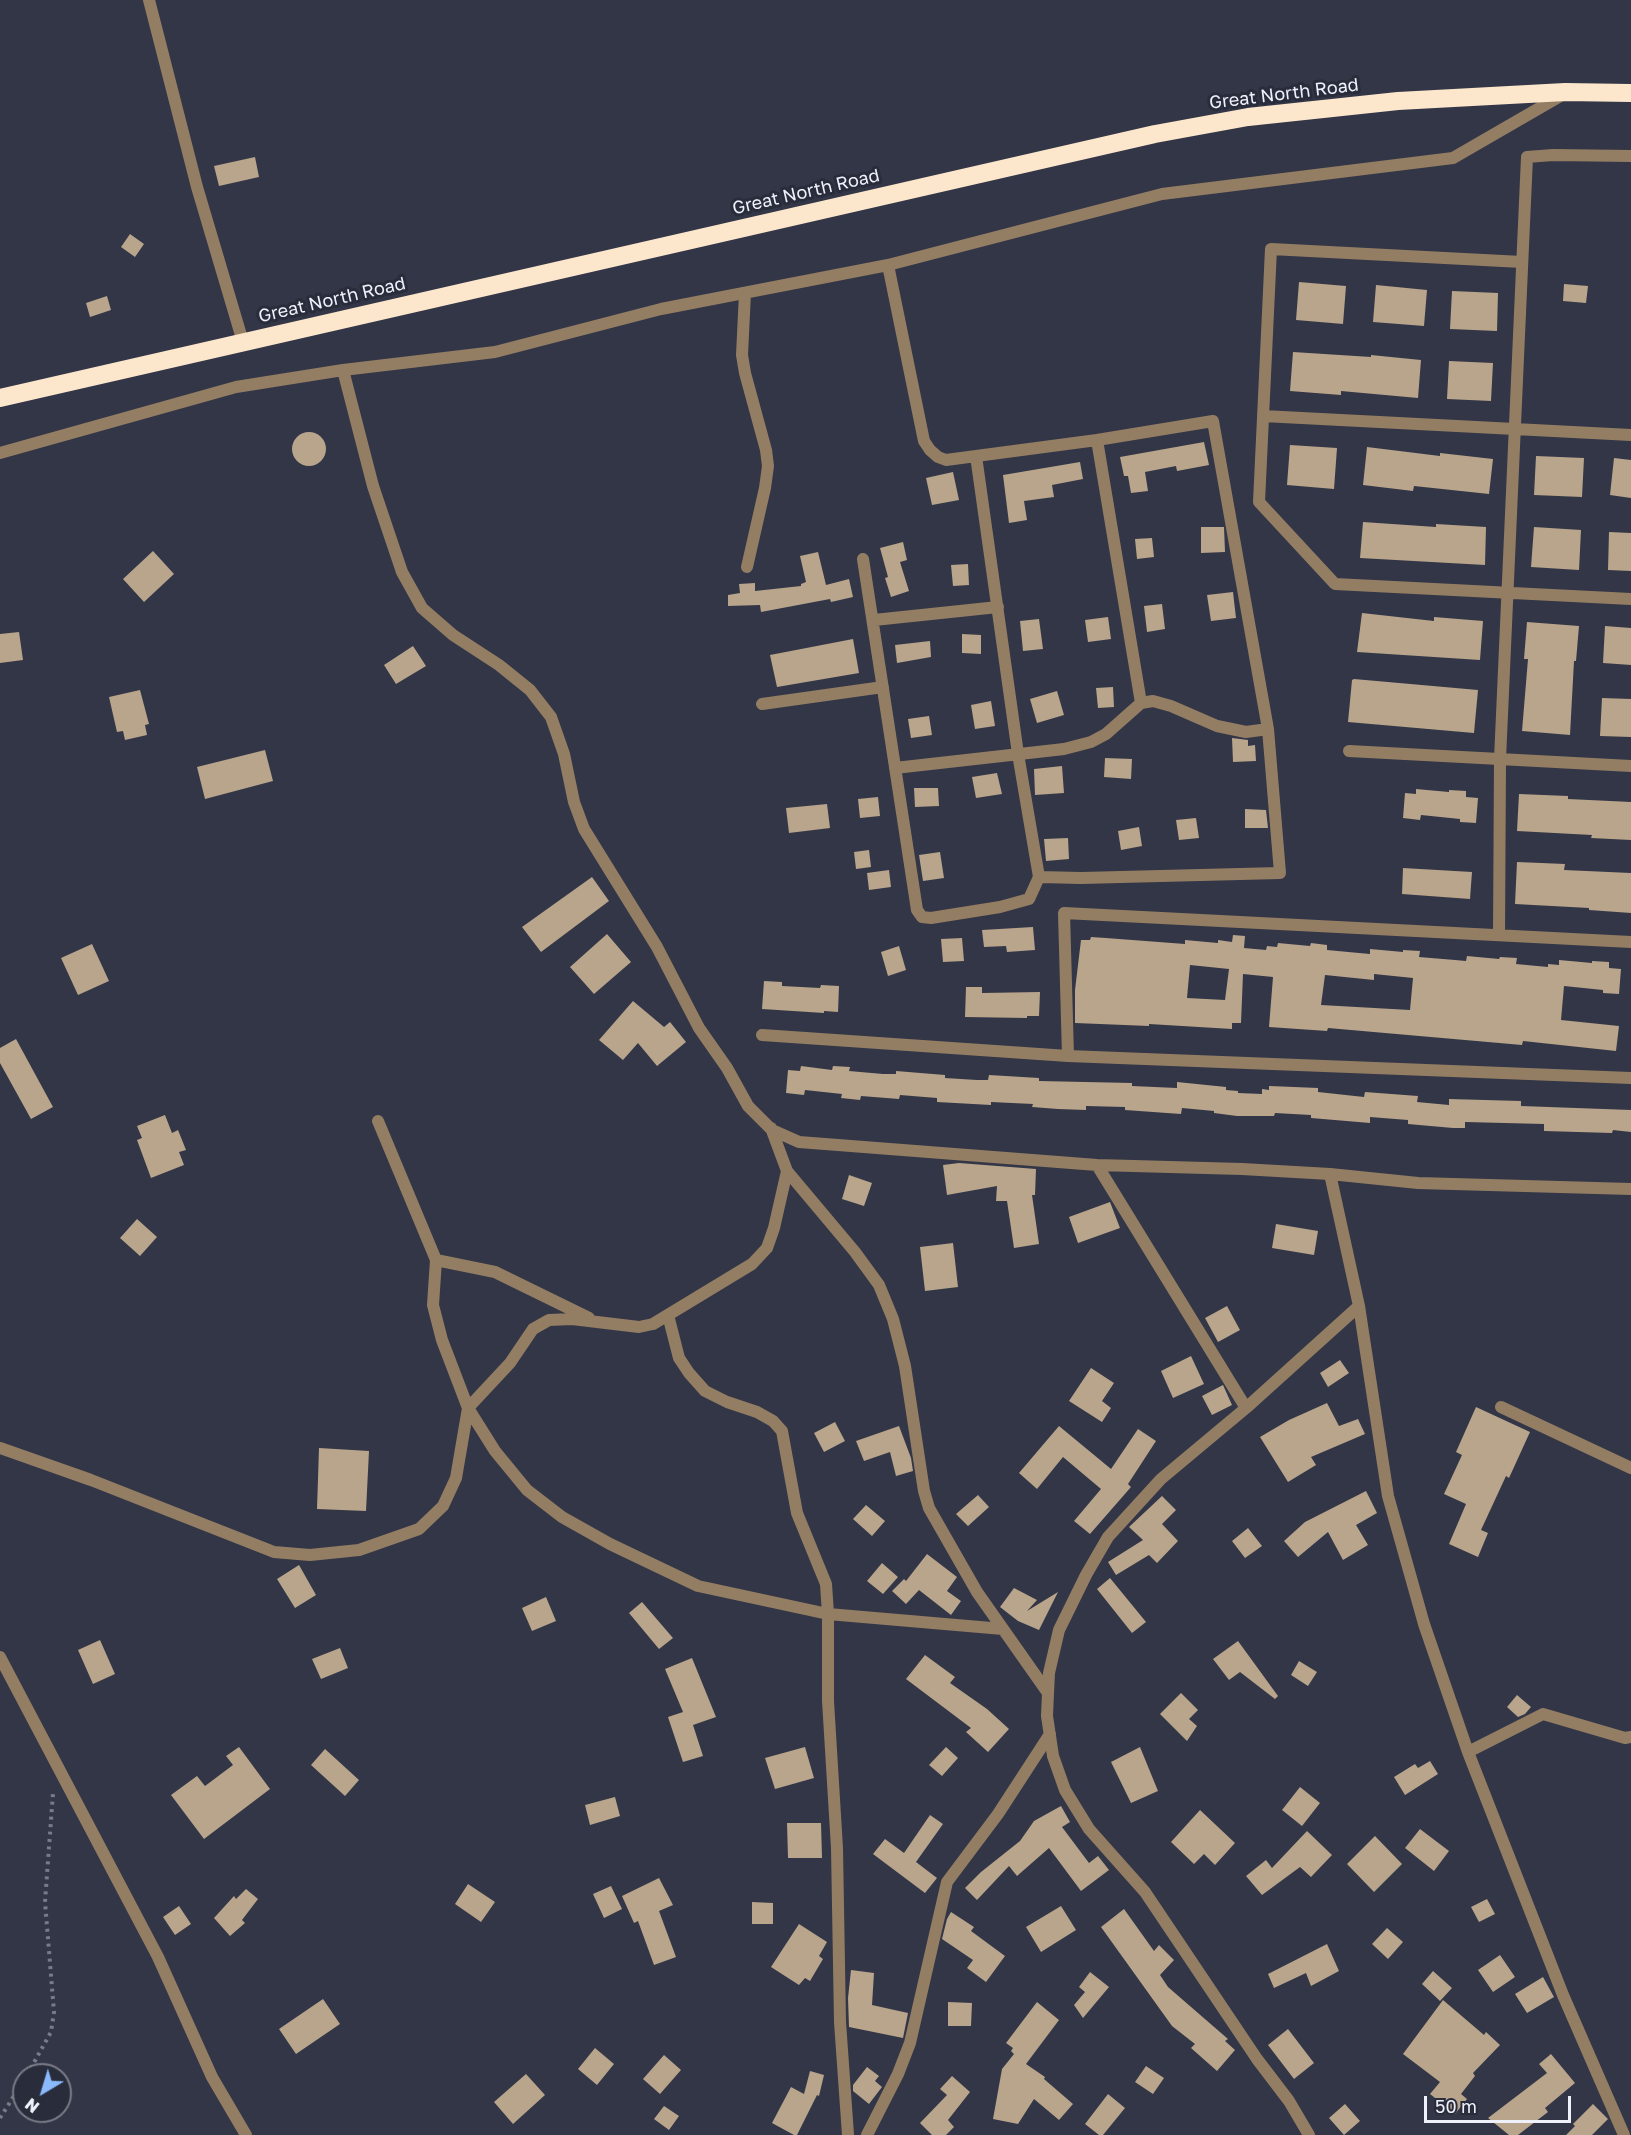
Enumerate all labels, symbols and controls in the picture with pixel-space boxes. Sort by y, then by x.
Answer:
street label: Great North Road [1208,74,1360,114]
street label: Great North Road [730,165,882,219]
street label: Great North Road [256,273,408,327]
north arrow [12,2063,72,2123]
scale bar [1427,2084,1574,2122]
text: N [21,2094,43,2117]
text: 50 m [1435,2095,1477,2117]

